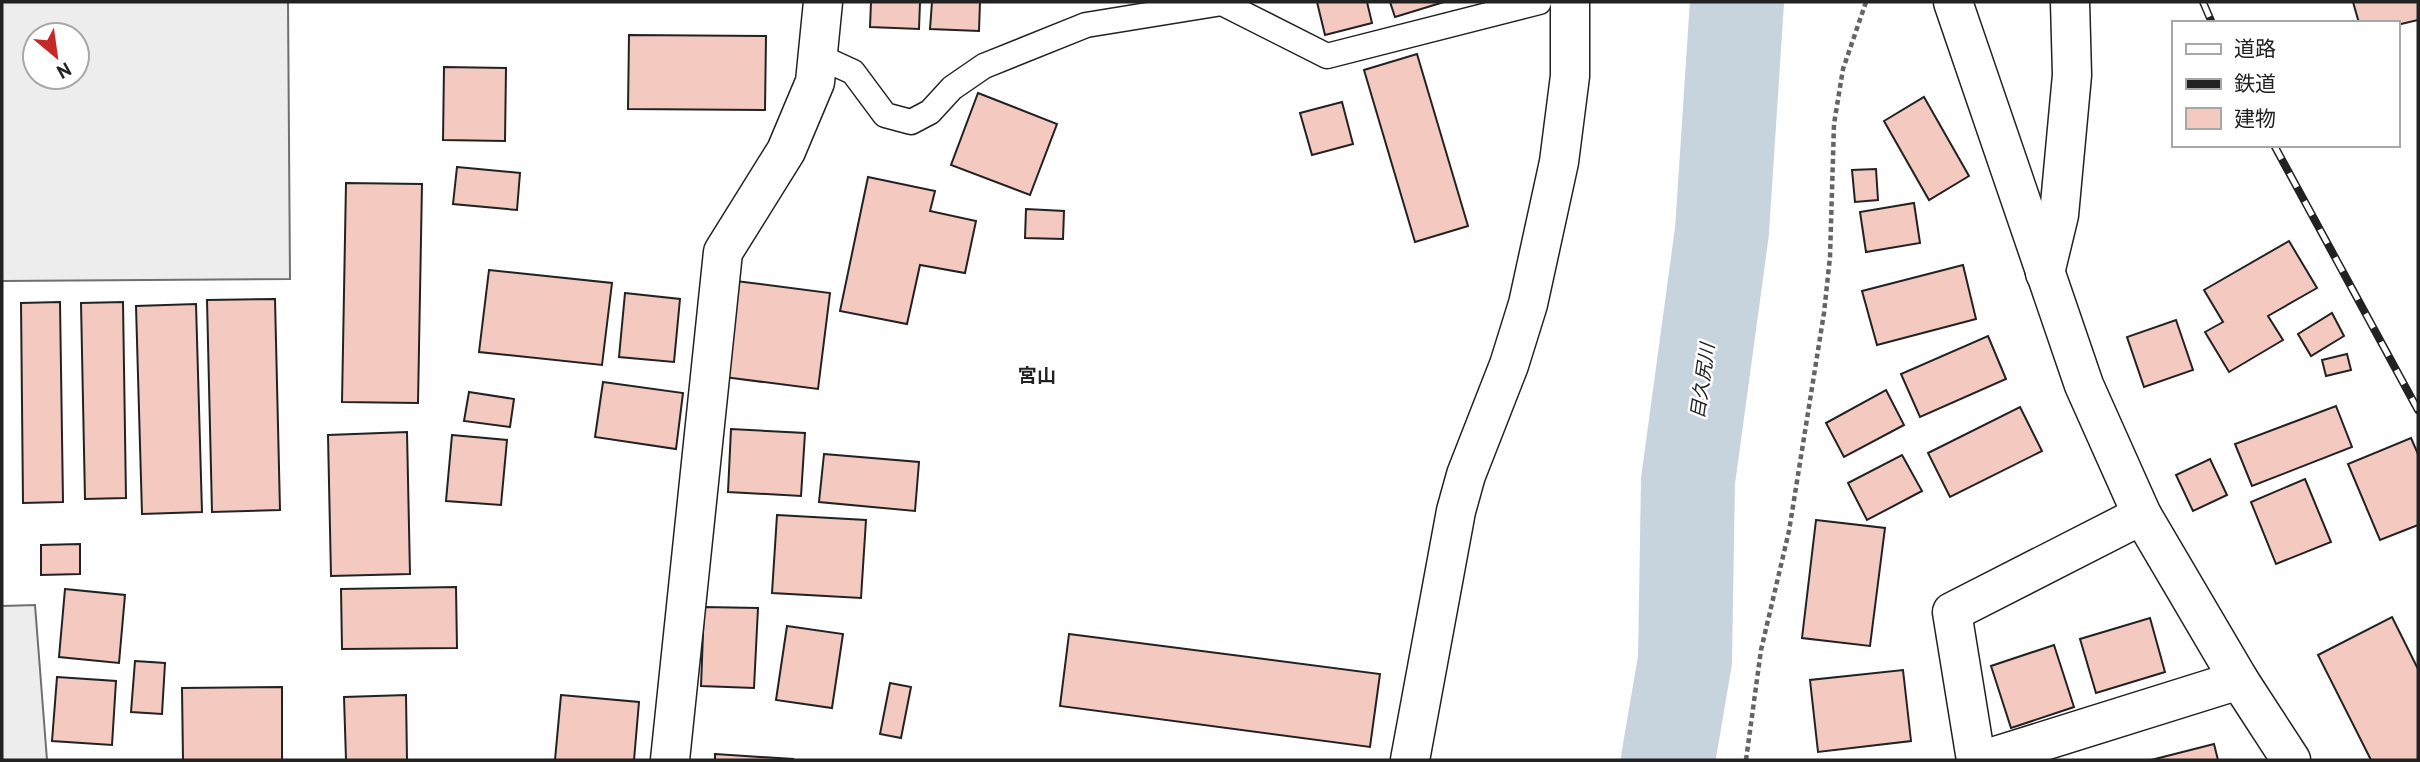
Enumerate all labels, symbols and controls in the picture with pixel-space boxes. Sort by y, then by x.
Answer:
north arrow [21,21,91,91]
legend [2172,21,2399,147]
text: 道路 [2234,35,2276,62]
text: N [53,57,76,84]
text: 鉄道 [2234,70,2276,97]
text: 建物 [2234,105,2276,132]
water label: 目久尻川 [1685,340,1719,420]
district label: 宮山 [1018,363,1056,387]

